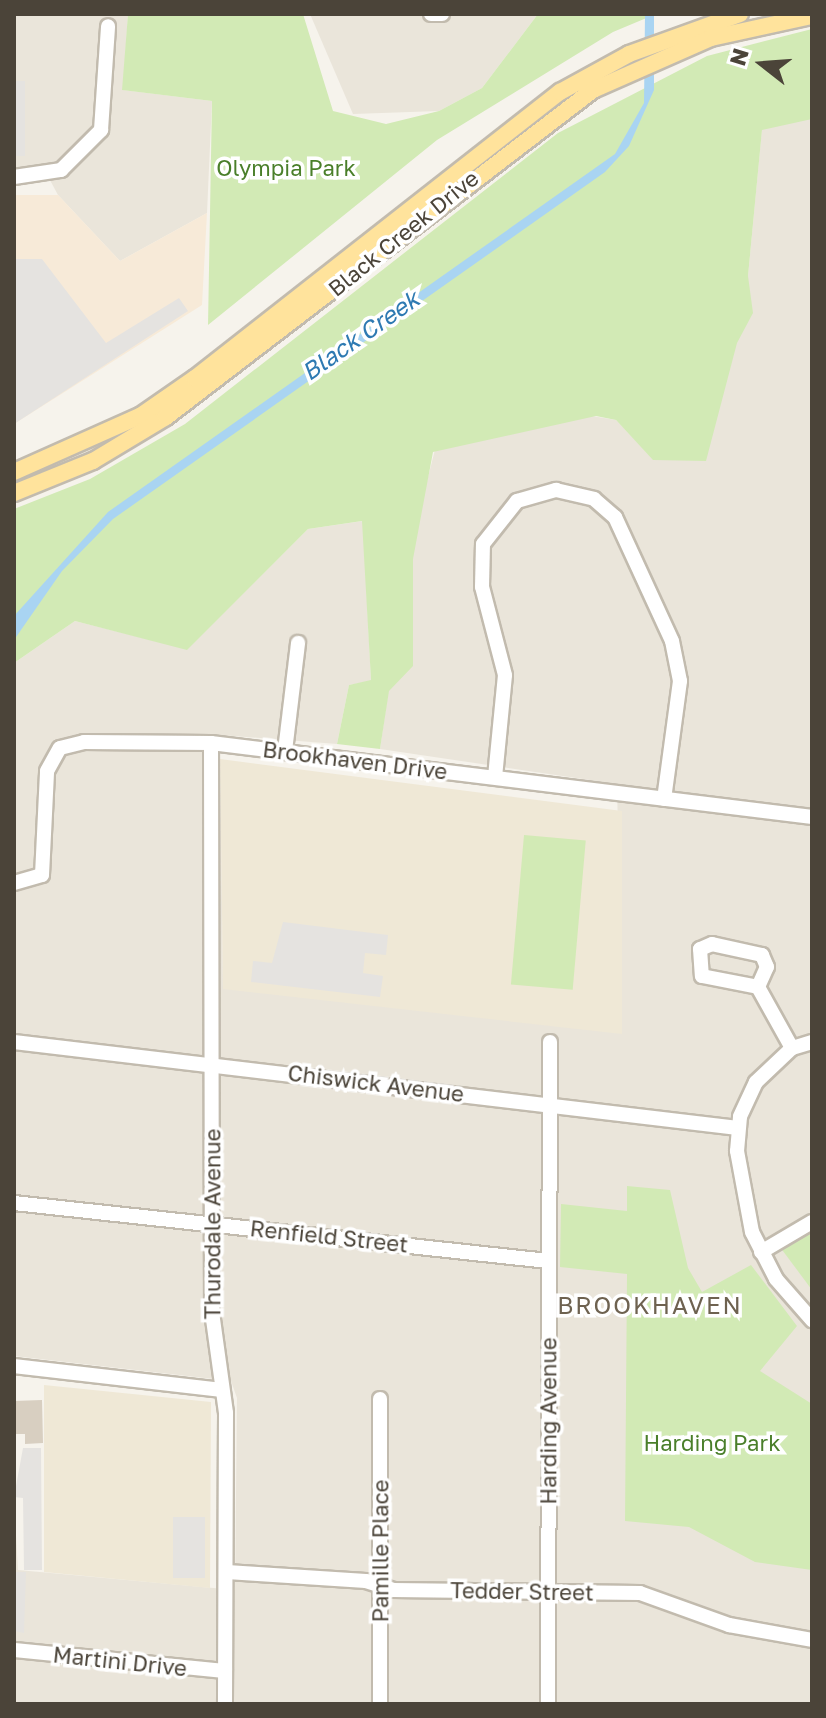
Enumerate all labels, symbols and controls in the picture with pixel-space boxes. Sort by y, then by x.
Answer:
north arrow [722,24,802,104]
text: N [723,45,754,69]
park label: Olympia Park [216,155,356,181]
street label: Black Creek Drive [323,164,483,302]
water label: Black Creek [296,284,424,386]
street label: Brookhaven Drive [261,736,449,784]
street label: Chiswick Avenue [286,1059,466,1107]
street label: Thurodale Avenue [199,1129,225,1319]
street label: Renfield Street [249,1215,409,1257]
district label: BROOKHAVEN [557,1291,743,1319]
street label: Harding Avenue [535,1337,561,1505]
park label: Harding Park [643,1430,781,1456]
street label: Pamille Place [367,1480,393,1622]
street label: Tedder Street [450,1577,594,1605]
street label: Martini Drive [52,1641,188,1681]

